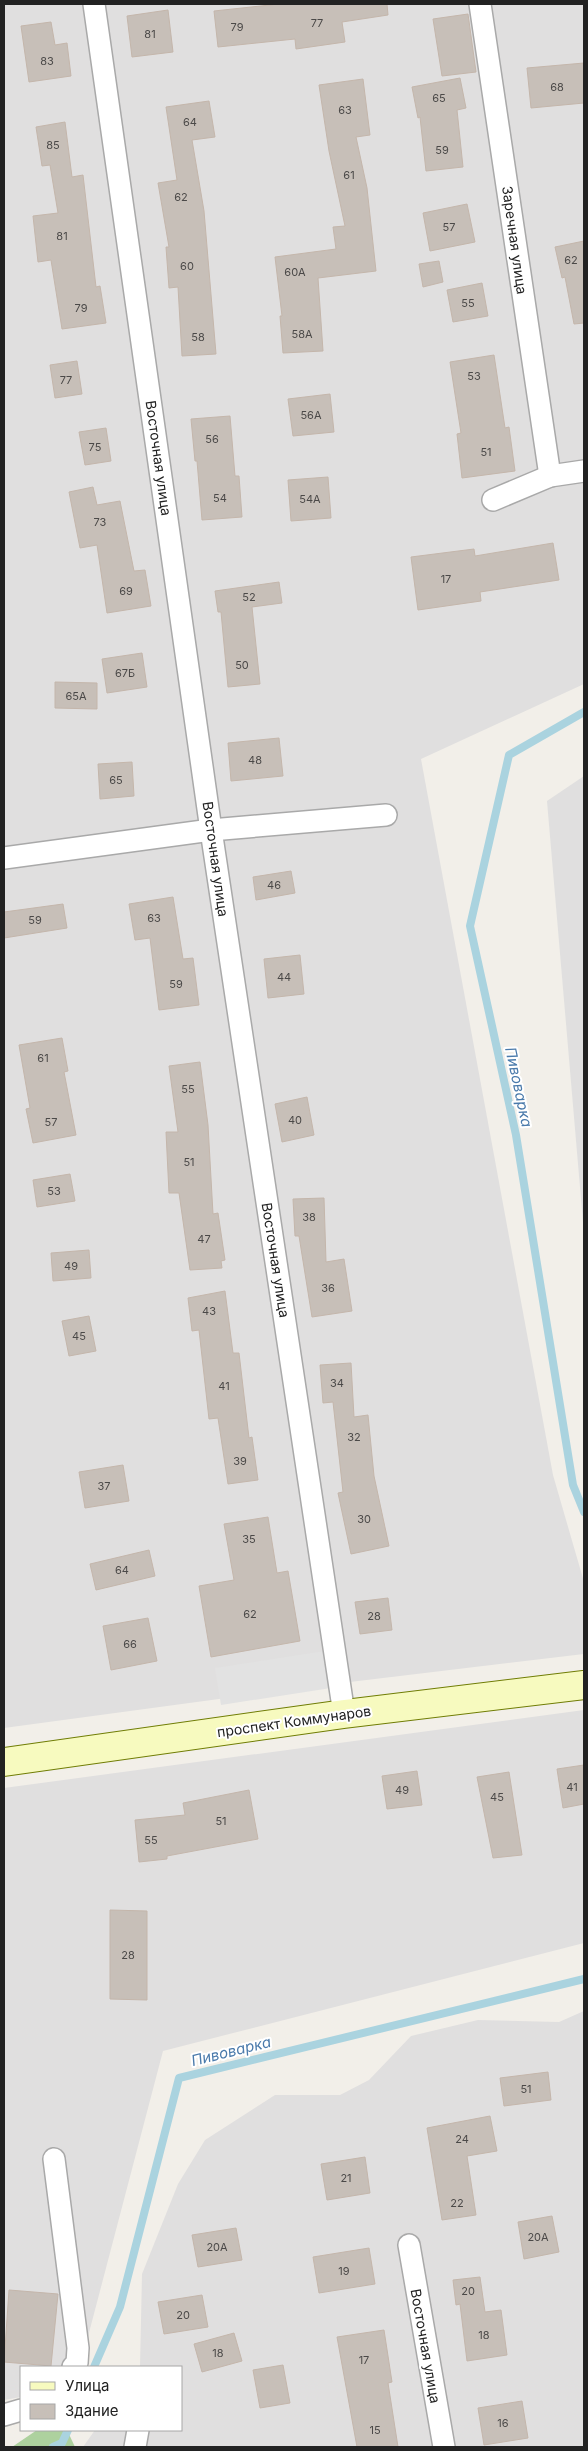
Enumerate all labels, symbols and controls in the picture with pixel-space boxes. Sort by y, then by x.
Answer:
house number: 77 [311,16,323,30]
house number: 79 [231,20,244,34]
house number: 81 [144,27,156,41]
house number: 83 [40,54,54,68]
house number: 68 [550,80,564,94]
house number: 65 [432,91,446,105]
house number: 63 [338,103,352,117]
house number: 64 [183,115,197,129]
house number: 85 [46,138,60,152]
house number: 59 [435,143,449,157]
house number: 61 [343,168,355,182]
street label: Заречная улица [499,185,531,295]
house number: 62 [174,190,188,204]
house number: 57 [443,220,455,234]
house number: 81 [56,229,68,243]
house number: 62 [564,253,578,267]
house number: 60 [180,259,194,273]
house number: 60А [284,265,306,279]
house number: 55 [461,296,475,310]
house number: 79 [75,301,88,315]
house number: 58А [291,327,313,341]
house number: 58 [191,330,205,344]
house number: 53 [467,369,481,383]
house number: 77 [60,373,72,387]
street label: Восточная улица [143,399,175,517]
house number: 56А [300,408,322,422]
house number: 56 [205,432,219,446]
house number: 75 [89,440,102,454]
house number: 51 [480,445,492,459]
house number: 54 [213,491,227,505]
house number: 54А [299,492,321,506]
house number: 73 [94,515,107,529]
house number: 17 [441,572,451,586]
house number: 69 [119,584,133,598]
house number: 52 [242,590,256,604]
house number: 50 [235,658,249,672]
house number: 67Б [115,666,135,680]
house number: 65А [65,689,87,703]
house number: 48 [248,753,262,767]
house number: 65 [109,773,123,787]
street label: Восточная улица [200,800,232,918]
house number: 46 [267,878,281,892]
house number: 63 [147,911,161,925]
house number: 59 [28,913,42,927]
house number: 44 [277,970,291,984]
house number: 59 [169,977,183,991]
water label: Пивоварка [501,1045,537,1129]
house number: 61 [37,1051,49,1065]
house number: 55 [181,1082,195,1096]
house number: 40 [288,1113,302,1127]
house number: 57 [45,1115,57,1129]
house number: 51 [183,1155,195,1169]
house number: 53 [47,1184,61,1198]
street label: Восточная улица [259,1201,293,1319]
house number: 38 [302,1210,316,1224]
house number: 47 [197,1232,211,1246]
house number: 49 [64,1259,78,1273]
house number: 36 [321,1281,335,1295]
house number: 43 [202,1304,216,1318]
house number: 45 [72,1329,86,1343]
house number: 34 [330,1376,344,1390]
house number: 41 [218,1379,230,1393]
house number: 32 [347,1430,361,1444]
house number: 39 [233,1454,247,1468]
house number: 37 [97,1479,111,1493]
house number: 30 [357,1512,371,1526]
house number: 35 [242,1532,256,1546]
house number: 64 [115,1563,129,1577]
house number: 62 [243,1607,257,1621]
house number: 28 [367,1609,381,1623]
house number: 66 [123,1637,137,1651]
street label: проспект Коммунаров [216,1702,372,1740]
house number: 41 [566,1780,578,1794]
house number: 49 [395,1783,409,1797]
house number: 45 [490,1790,504,1804]
house number: 51 [215,1814,227,1828]
house number: 55 [144,1833,158,1847]
house number: 28 [121,1948,135,1962]
water label: Пивоварка [189,2032,273,2070]
house number: 51 [520,2082,532,2096]
house number: 24 [455,2132,469,2146]
house number: 21 [340,2171,352,2185]
house number: 22 [450,2196,464,2210]
house number: 20А [527,2230,549,2244]
house number: 20А [206,2240,228,2254]
house number: 19 [338,2264,350,2278]
house number: 20 [461,2284,475,2298]
street label: Восточная улица [408,2287,444,2405]
house number: 20 [176,2308,190,2322]
house number: 18 [478,2328,490,2342]
house number: 18 [212,2346,224,2360]
house number: 17 [359,2353,369,2367]
legend [20,2366,182,2431]
text: Улица [65,2376,109,2395]
text: Здание [65,2401,119,2420]
house number: 16 [497,2416,509,2430]
house number: 15 [369,2423,381,2437]

